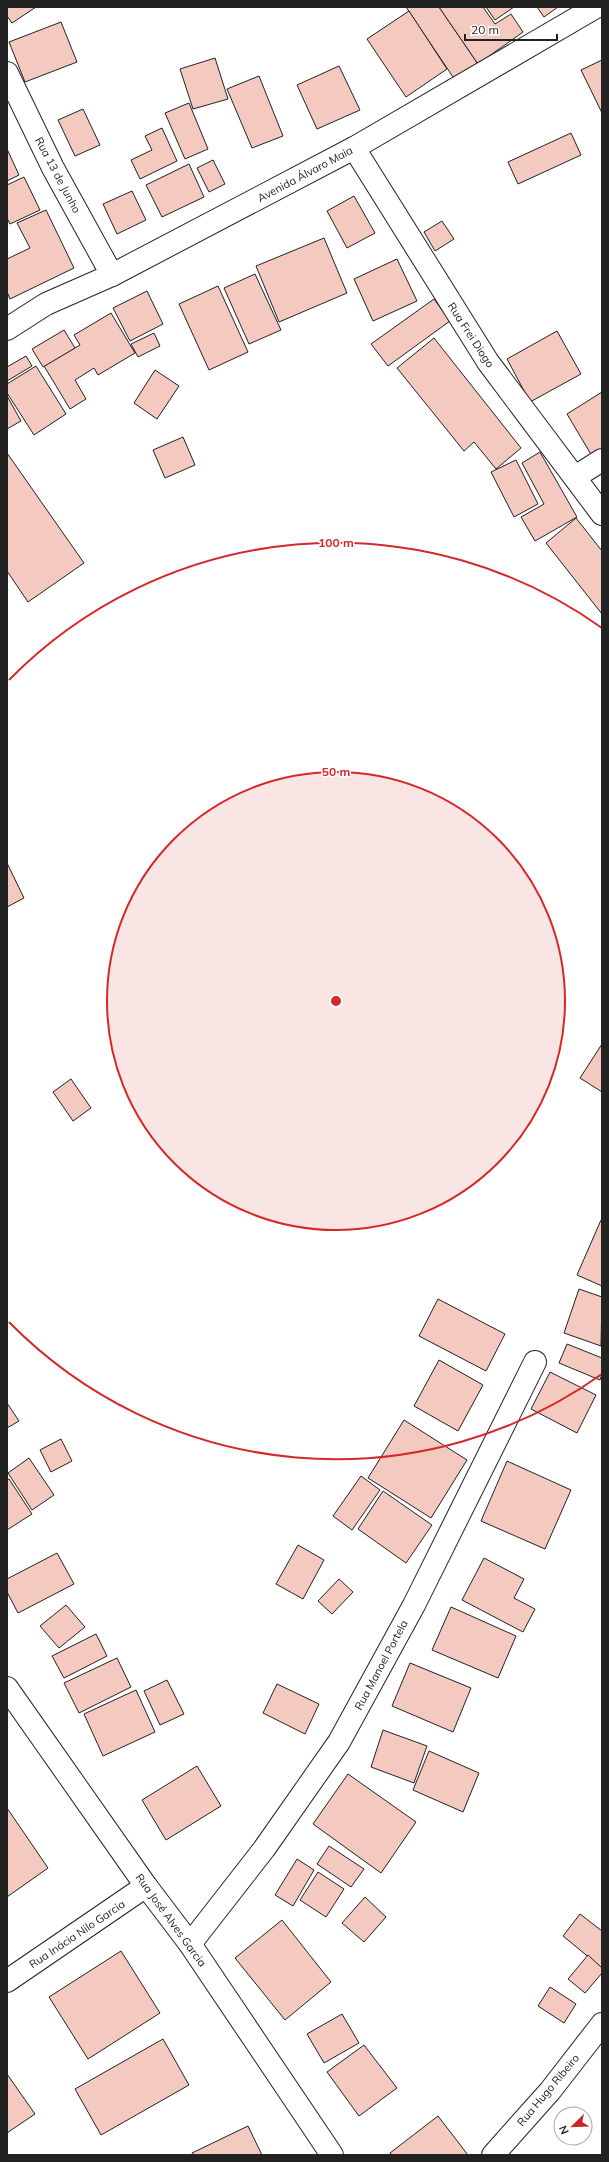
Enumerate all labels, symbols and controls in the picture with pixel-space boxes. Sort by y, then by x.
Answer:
scale bar [465,16,557,42]
text: 20 m [471,22,499,37]
street label: Rua 13 de Junho [32,135,84,215]
street label: Avenida Álvaro Maia [255,143,355,205]
street label: Rua Frei Diogo [445,300,497,370]
text: 100 m [318,535,354,550]
text: 50 m [322,764,350,779]
centre of rings [329,994,343,1008]
street label: Rua Manoel Portela [351,1617,411,1713]
street label: Rua José Alves Garcia [133,1871,209,1969]
street label: Rua Inácia Nilo Garcia [26,1897,128,1971]
street label: Rua Hugo Ribeiro [514,2051,582,2129]
north arrow [553,2106,593,2146]
text: N [556,2123,572,2136]

